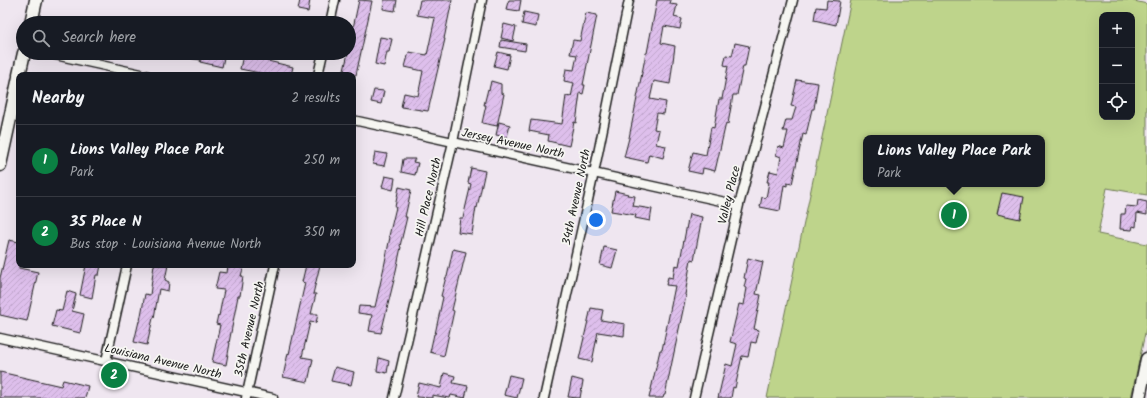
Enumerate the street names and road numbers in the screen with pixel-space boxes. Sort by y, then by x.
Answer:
street label: Jersey Avenue North [460,123,566,164]
street label: 34th Avenue North [557,147,596,247]
street label: Hill Place North [410,156,447,239]
street label: Valley Place [713,163,746,226]
street label: 35th Avenue North [229,279,270,379]
street label: Louisiana Avenue North [102,339,223,384]

